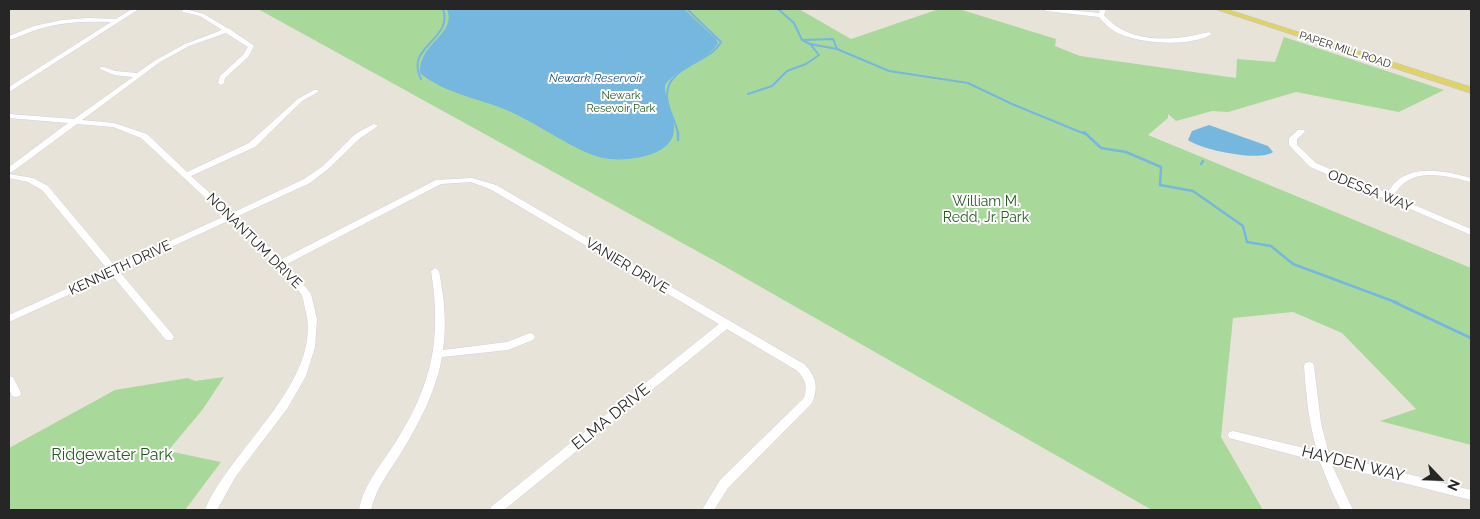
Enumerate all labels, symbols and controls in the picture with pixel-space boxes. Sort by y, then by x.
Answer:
street label: PAPER MILL ROAD [1297,29,1393,71]
water label: Newark Reservoir [549,71,643,85]
park label: Newark Resevoir Park [587,89,655,115]
street label: ODESSA WAY [1325,166,1415,216]
street label: NONANTUM DRIVE [203,190,305,292]
park label: William M. Redd, Jr. Park [943,194,1029,226]
street label: VANIER DRIVE [582,235,672,297]
street label: KENNETH DRIVE [66,237,174,299]
street label: ELMA DRIVE [568,380,654,454]
street label: HAYDEN WAY [1300,442,1406,486]
park label: Ridgewater Park [51,445,173,465]
north arrow [1415,454,1465,504]
text: N [1444,477,1463,493]

